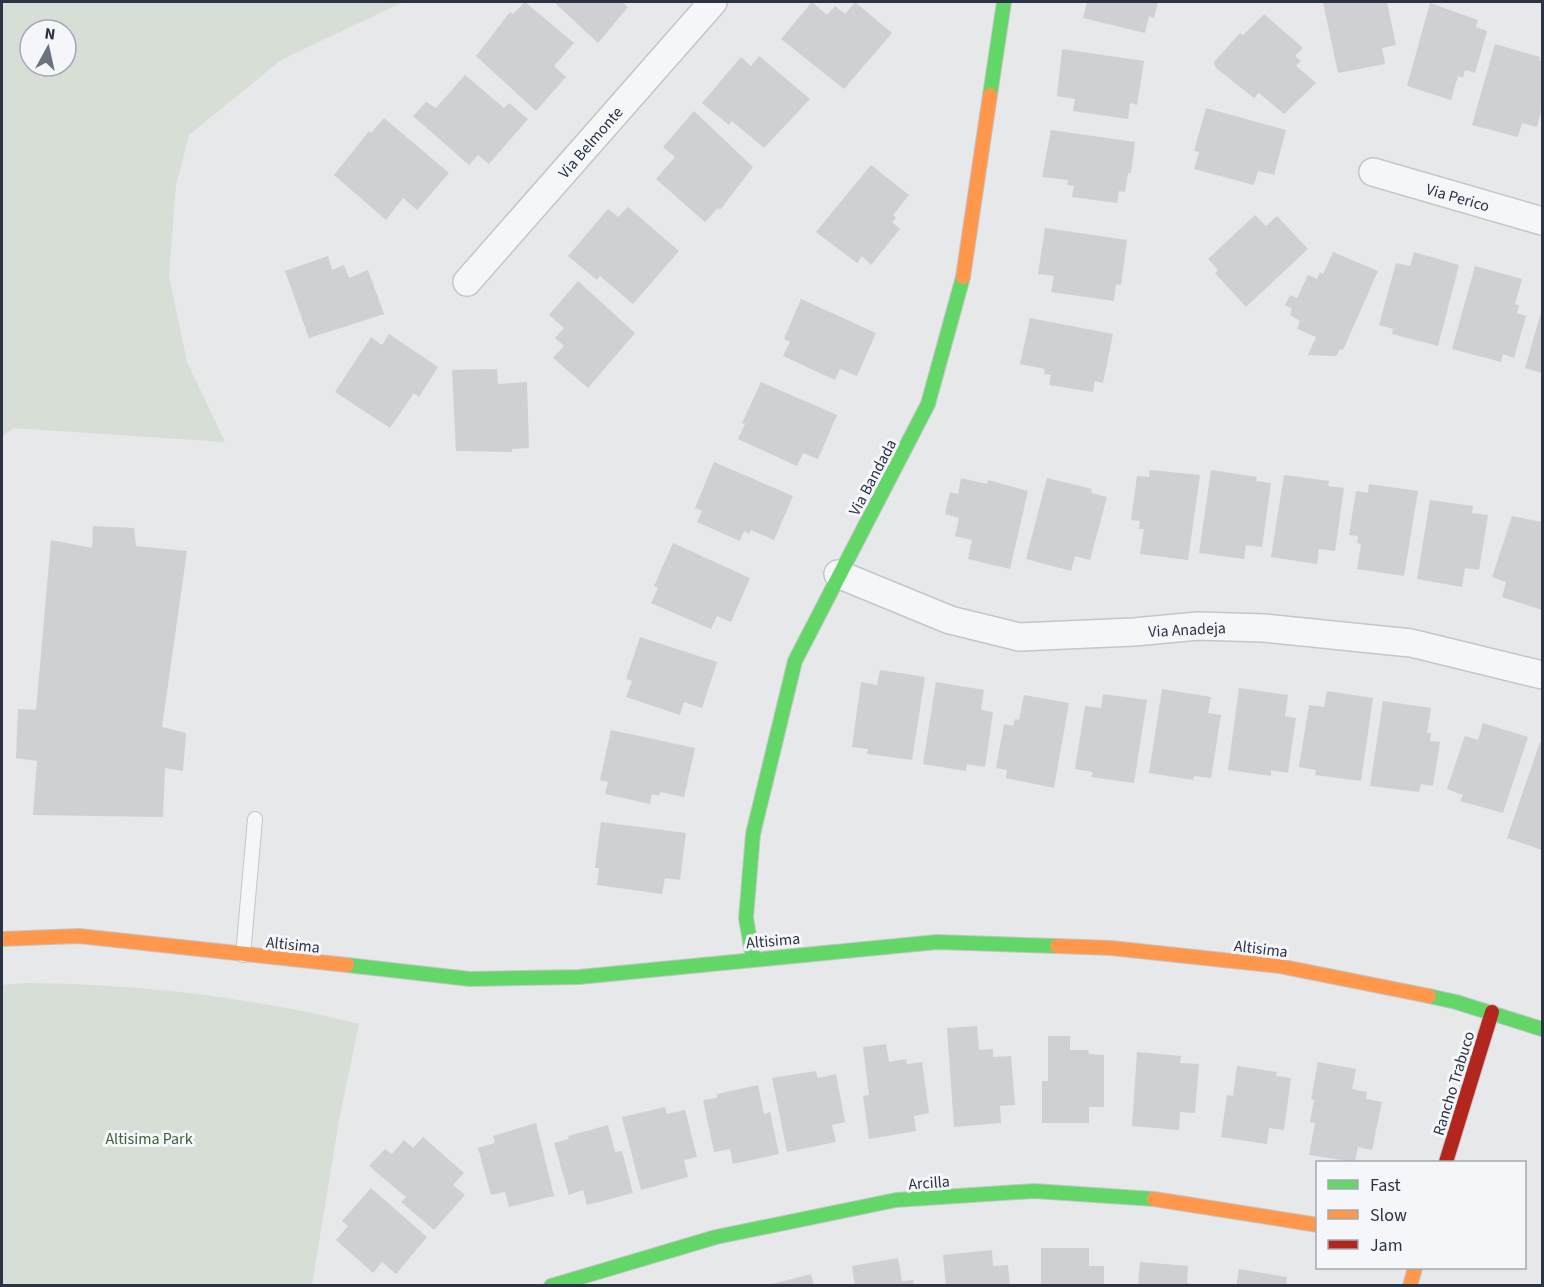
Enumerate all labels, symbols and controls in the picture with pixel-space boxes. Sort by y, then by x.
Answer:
north arrow [18,18,78,78]
text: N [43,23,57,46]
street label: Via Belmonte [553,102,628,183]
street label: Via Perico [1423,178,1492,218]
street label: Via Bandada [844,435,902,520]
street label: Via Anadeja [1148,617,1226,643]
street label: Altisima [745,928,801,954]
street label: Altisima [265,931,321,959]
street label: Altisima [1233,935,1289,963]
street label: Rancho Trabuco [1428,1028,1480,1138]
park label: Altisima Park [105,1128,193,1150]
legend [1316,1161,1526,1269]
street label: Arcilla [908,1171,951,1195]
text: Fast [1370,1173,1401,1198]
text: Slow [1370,1203,1407,1228]
text: Jam [1370,1233,1403,1258]

